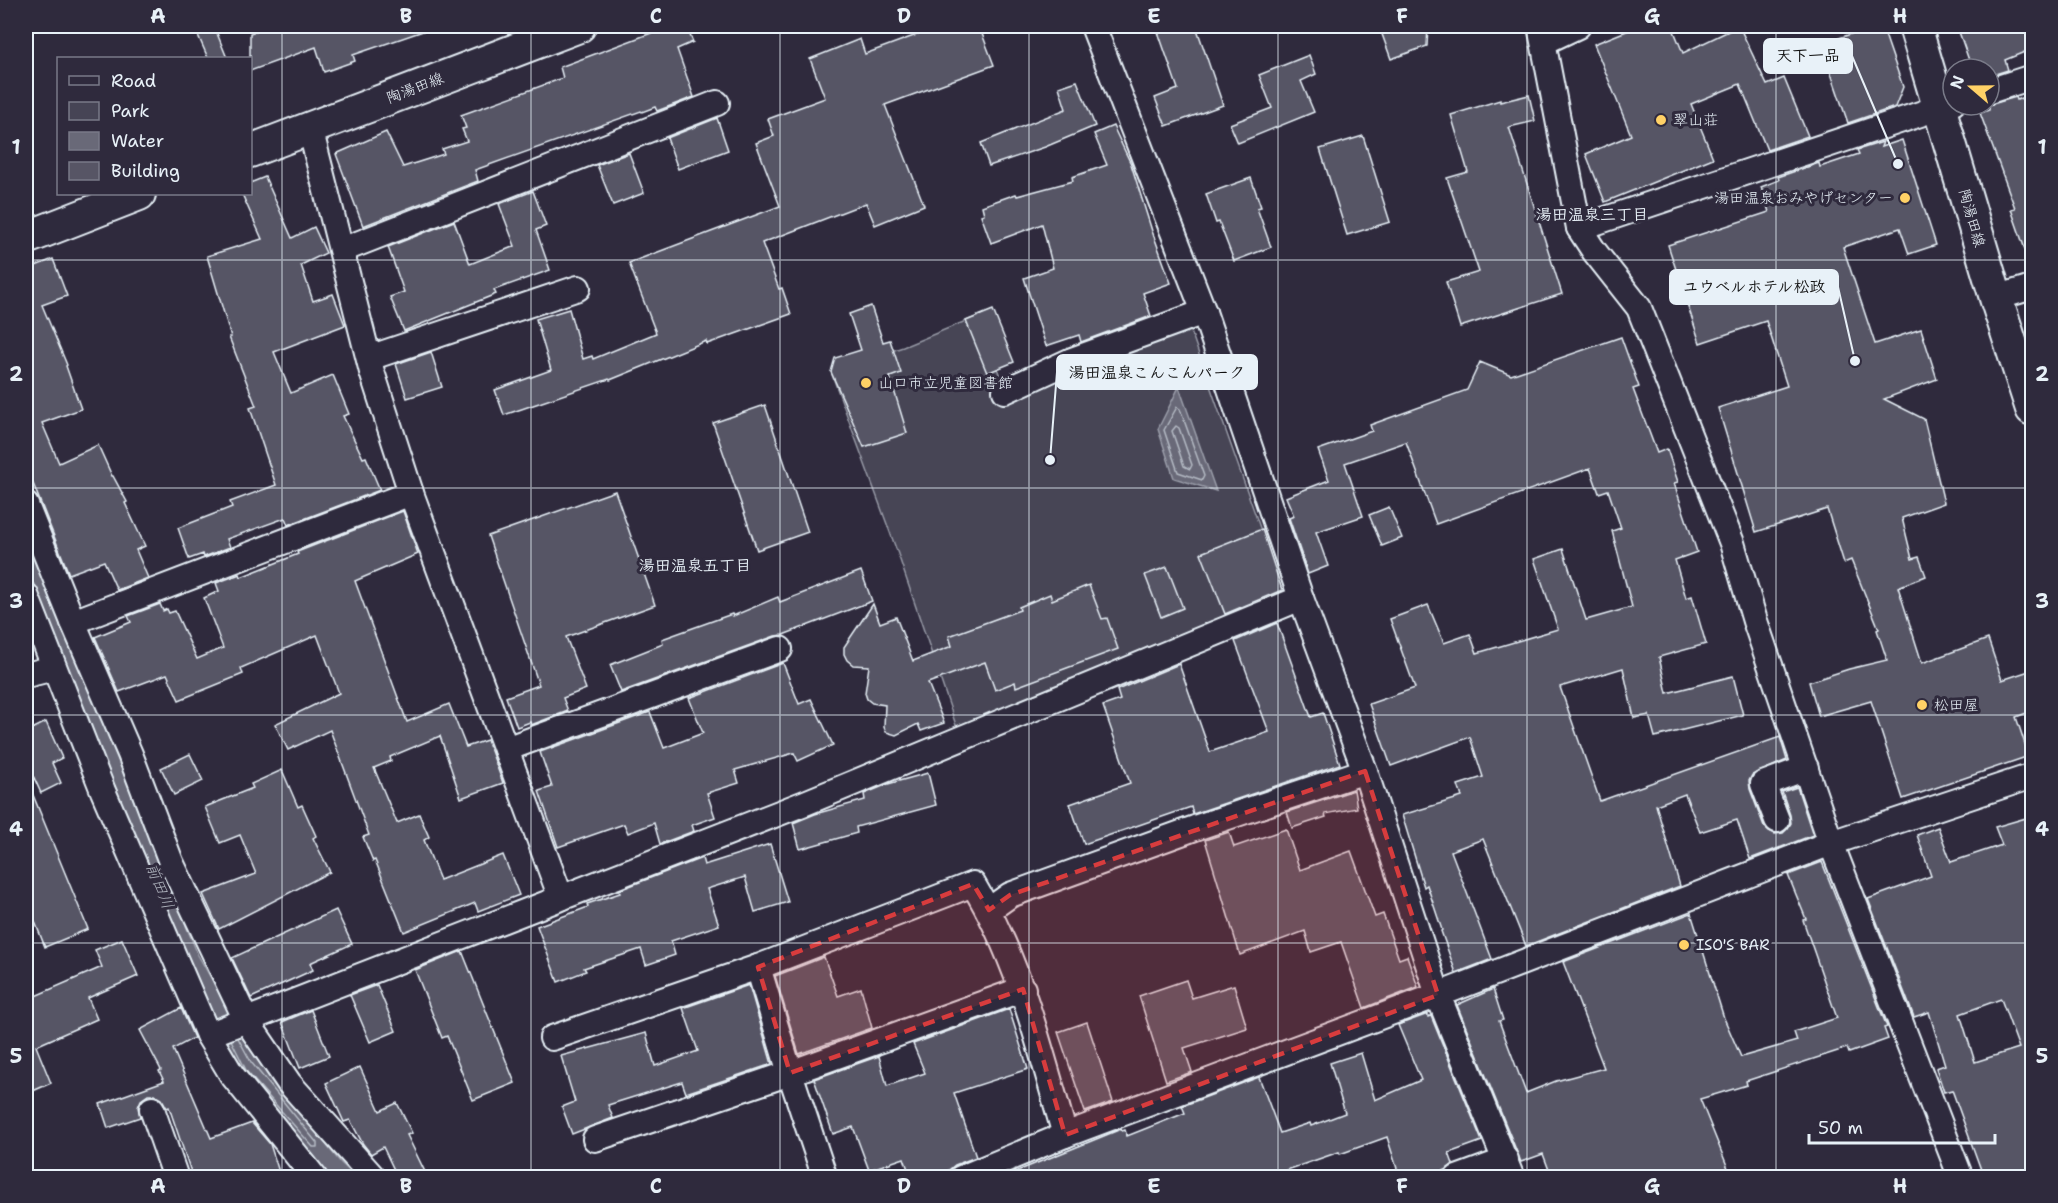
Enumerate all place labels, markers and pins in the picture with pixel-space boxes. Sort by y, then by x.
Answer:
callout: 天下一品 [1764,39,1852,73]
place label: 翠山荘 [1673,110,1718,130]
marker: 翠山荘 [1654,113,1668,127]
place label: 湯田温泉おみやげセンター [1714,188,1893,208]
marker: 湯田温泉おみやげセンター [1898,191,1912,205]
callout: ユウベルホテル松政 [1670,270,1838,304]
callout: 湯田温泉こんこんパーク [1057,355,1257,389]
place label: 山口市立児童図書館 [878,373,1013,393]
marker: 山口市立児童図書館 [859,376,873,390]
place label: 松田屋 [1934,695,1979,715]
marker: 松田屋 [1915,698,1929,712]
place label: ISO'S BAR [1696,935,1770,955]
marker: ISO'S BAR [1677,938,1691,952]

